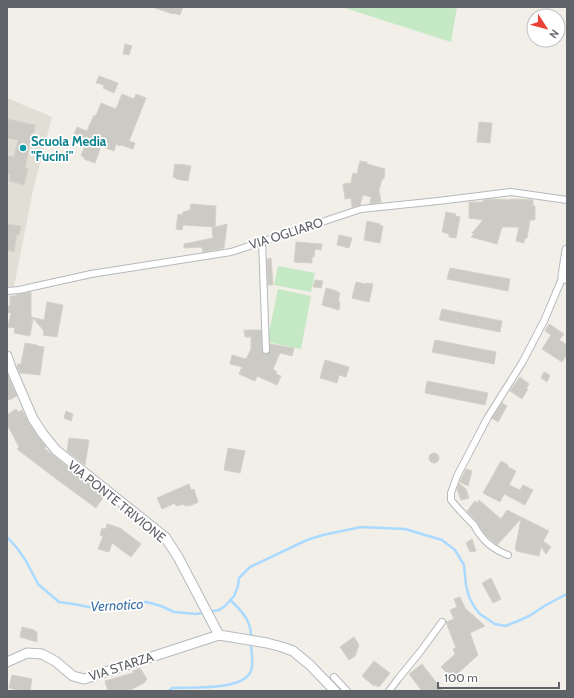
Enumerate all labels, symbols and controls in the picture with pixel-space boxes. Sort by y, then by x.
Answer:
north arrow [526,8,566,48]
text: N [546,27,562,41]
place label: Scuola Media "Fucini" [31,133,107,164]
marker: Scuola Media "Fucini" [18,143,28,153]
street label: VIA OGLIARO [247,214,325,252]
street label: VIA PONTE TRIVIONE [65,457,169,545]
water label: Vernotico [90,595,144,615]
street label: VIA STARZA [87,648,155,684]
scale bar [438,664,559,690]
text: 100 m [444,670,478,685]

